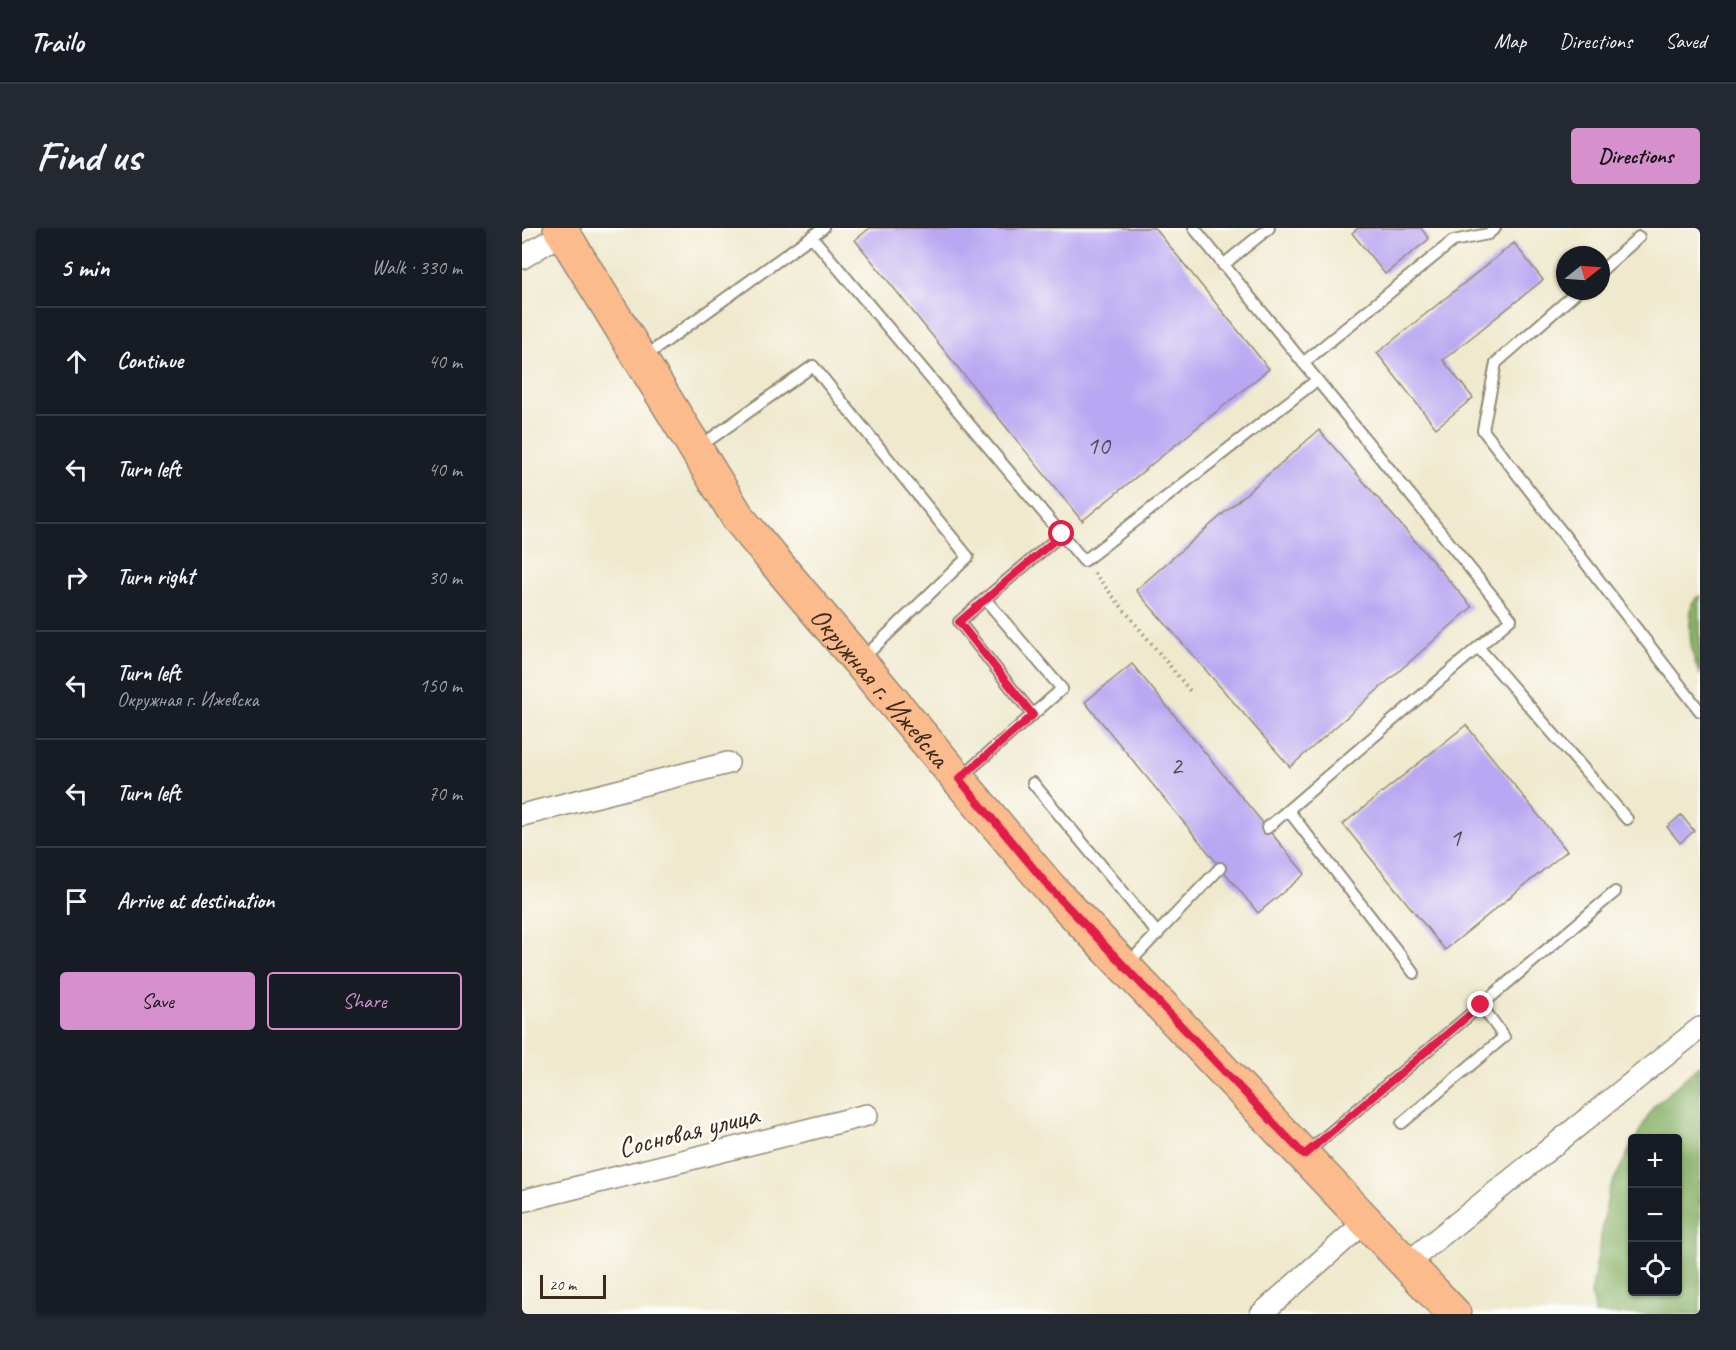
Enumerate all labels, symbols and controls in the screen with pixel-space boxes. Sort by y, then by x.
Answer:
text: Trailo [30,24,84,59]
text: Map [1494,28,1526,54]
text: Directions [1559,28,1632,54]
text: Saved [1665,28,1706,54]
button: Directions [1571,128,1700,184]
text: Find us [36,130,141,183]
north arrow [1556,246,1610,300]
text: 5 min [60,251,109,284]
text: Walk · 330 m [372,255,462,280]
icon: ahead [60,345,93,378]
text: Continue [117,347,183,375]
text: 40 m [428,349,462,374]
house number: 10 [1086,429,1112,462]
icon: left [60,453,93,486]
text: Turn left [117,455,181,483]
text: 40 m [428,457,462,482]
route start [1048,520,1074,546]
icon: right [60,561,93,594]
text: Turn right [117,563,194,591]
text: 30 m [428,565,462,590]
street label: Окружная г. Ижевска [803,600,959,775]
text: Turn left [117,659,181,687]
icon: left [60,669,93,702]
text: 150 m [419,673,462,698]
text: Окружная г. Ижевска [117,687,259,712]
house number: 2 [1170,749,1184,782]
icon: left [60,777,93,810]
text: Turn left [117,779,181,807]
text: 70 m [428,781,462,806]
house number: 1 [1449,821,1462,854]
icon: arrive [60,885,93,918]
text: Arrive at destination [117,887,274,915]
button: Save [60,972,255,1030]
button: Share [267,972,462,1030]
route end [1467,991,1493,1017]
street label: Сосновая улица [614,1096,763,1165]
map controls [1628,1134,1682,1296]
button: + [1628,1134,1682,1188]
button: − [1628,1188,1682,1242]
button: locate [1628,1242,1682,1296]
scale bar [540,1272,606,1300]
text: 20 m [549,1275,576,1295]

